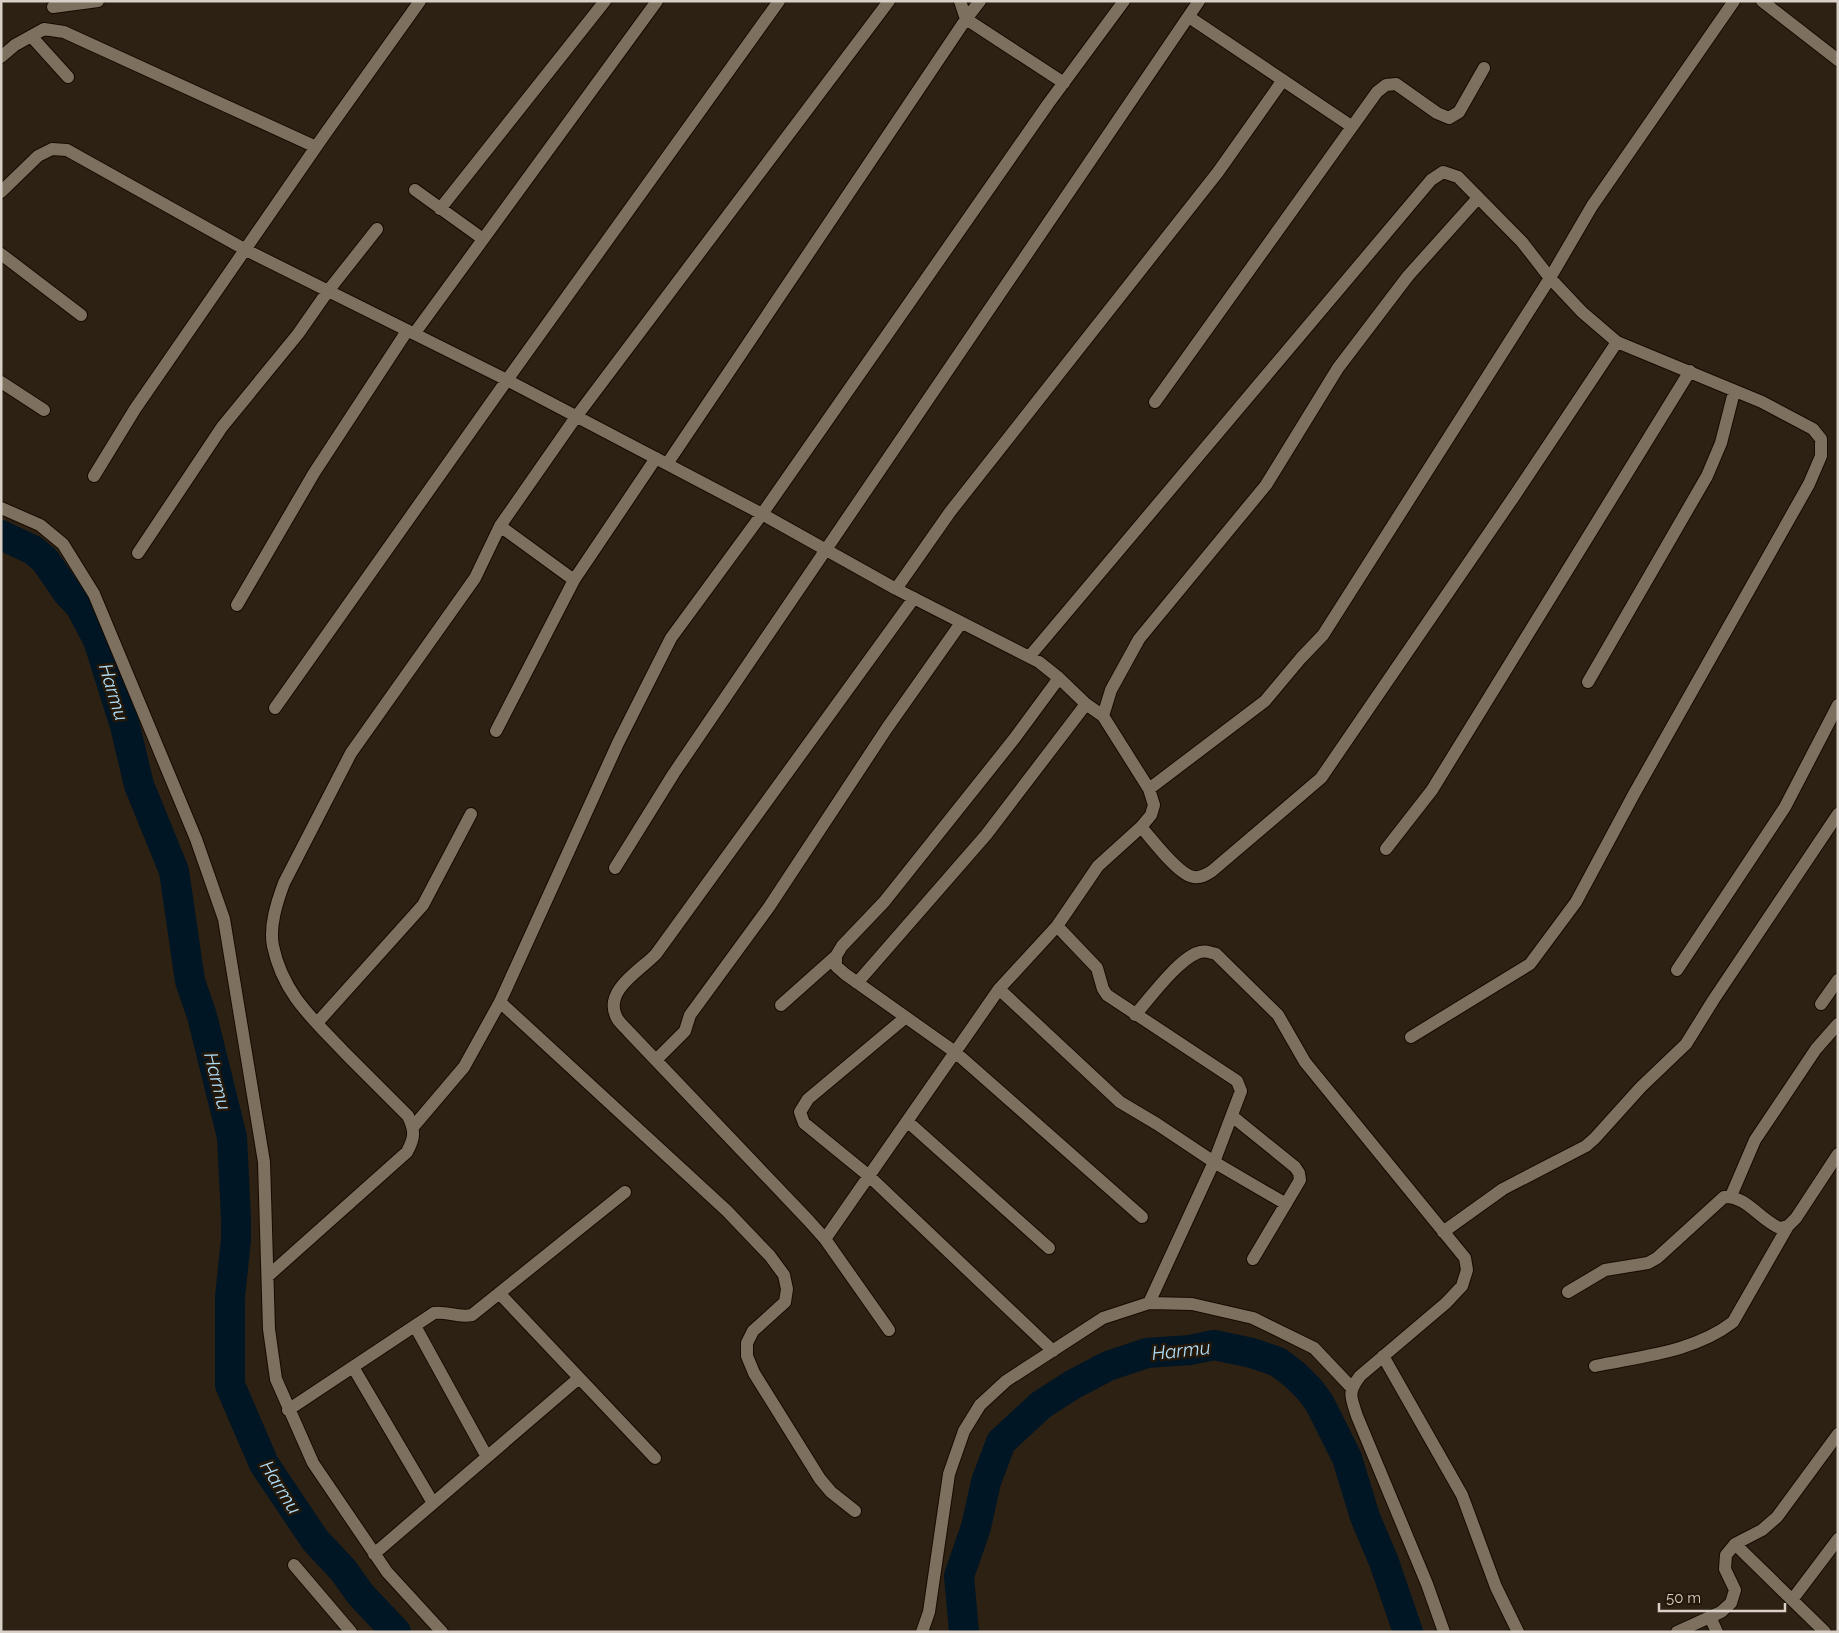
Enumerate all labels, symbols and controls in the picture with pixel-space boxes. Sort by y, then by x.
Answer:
water label: Harmu [95,661,133,723]
water label: Harmu [200,1050,236,1112]
water label: Harmu [1151,1336,1212,1364]
water label: Harmu [256,1456,306,1518]
scale bar [1659,1580,1785,1612]
text: 50 m [1666,1589,1701,1607]

